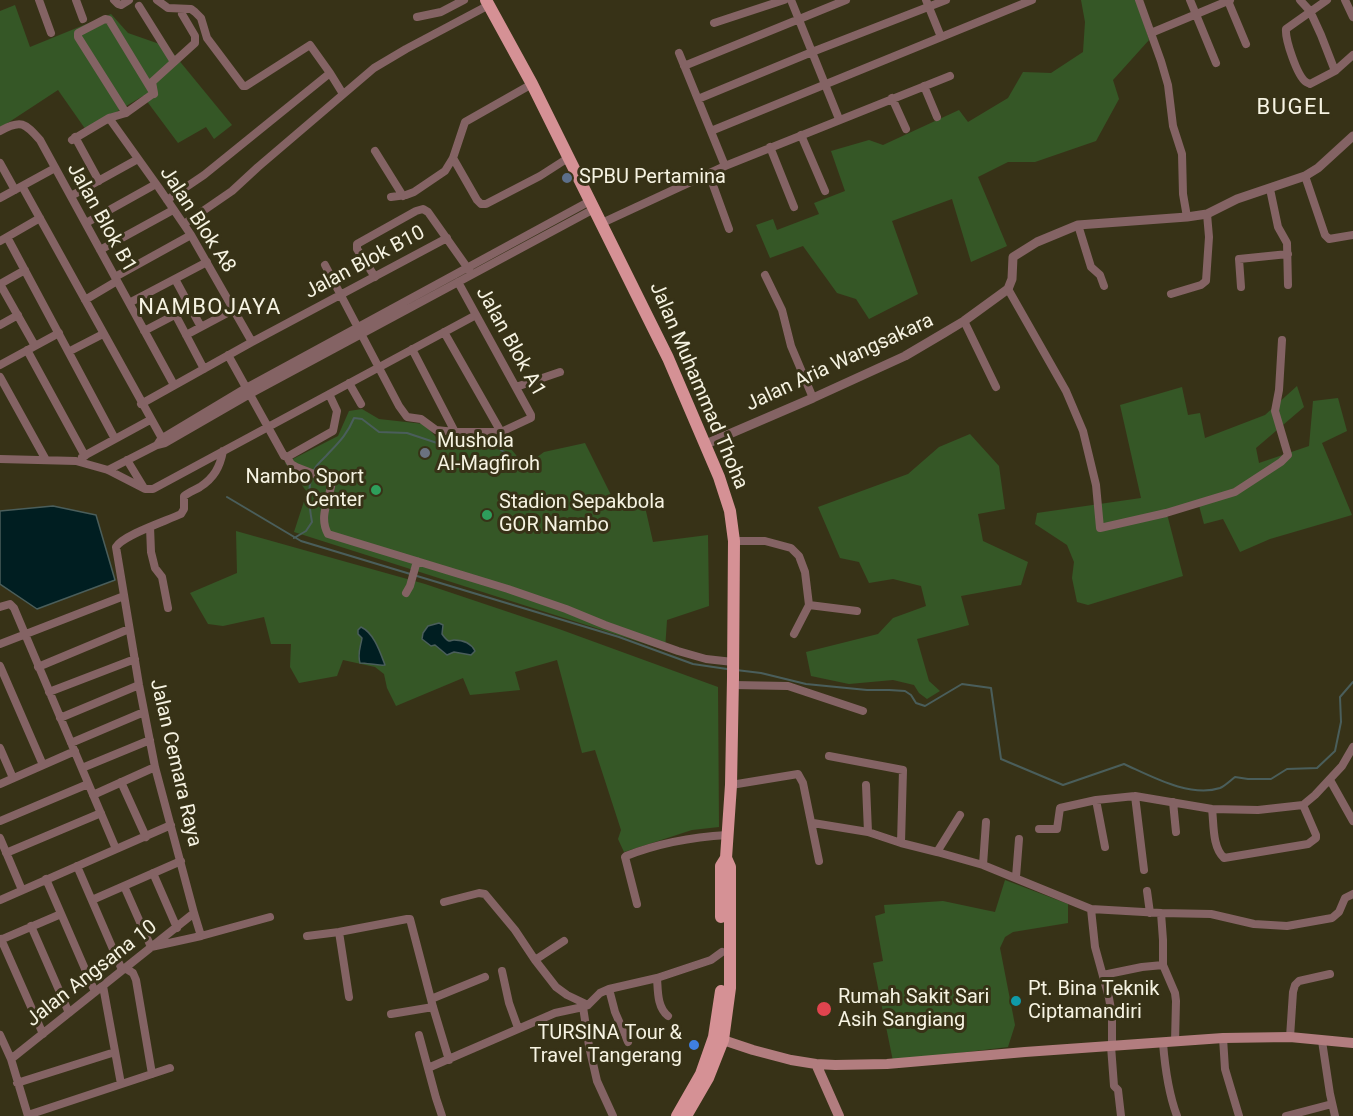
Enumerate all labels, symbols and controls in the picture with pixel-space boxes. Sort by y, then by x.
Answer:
district label: BUGEL [1257,95,1331,121]
street label: Jalan Blok B1 [61,159,141,277]
street label: Jalan Blok A8 [154,162,240,278]
place label: SPBU Pertamina [579,166,726,190]
marker: SPBU Pertamina [560,171,574,185]
street label: Jalan Blok B10 [301,221,429,305]
street label: Jalan Muhammad Thoha [643,279,753,493]
street label: Jalan Blok A1 [470,283,550,401]
district label: NAMBOJAYA [138,295,282,321]
street label: Jalan Aria Wangsakara [742,309,938,417]
place label: Mushola Al-Magfiroh [437,430,540,477]
marker: Mushola Al-Magfiroh [418,446,432,460]
place label: Nambo Sport Center [245,466,364,513]
marker: Nambo Sport Center [369,483,383,497]
place label: Stadion Sepakbola GOR Nambo [499,491,665,538]
marker: Stadion Sepakbola GOR Nambo [480,508,494,522]
street label: Jalan Cemara Raya [144,677,206,849]
street label: Jalan Angsana 10 [22,915,162,1033]
place label: Pt. Bina Teknik Ciptamandiri [1028,978,1159,1025]
place label: Rumah Sakit Sari Asih Sangiang [838,986,989,1033]
marker: Pt. Bina Teknik Ciptamandiri [1009,994,1023,1008]
marker: Rumah Sakit Sari Asih Sangiang [815,1000,833,1018]
place label: TURSINA Tour & Travel Tangerang [530,1022,682,1069]
marker: TURSINA Tour & Travel Tangerang [687,1038,701,1052]

